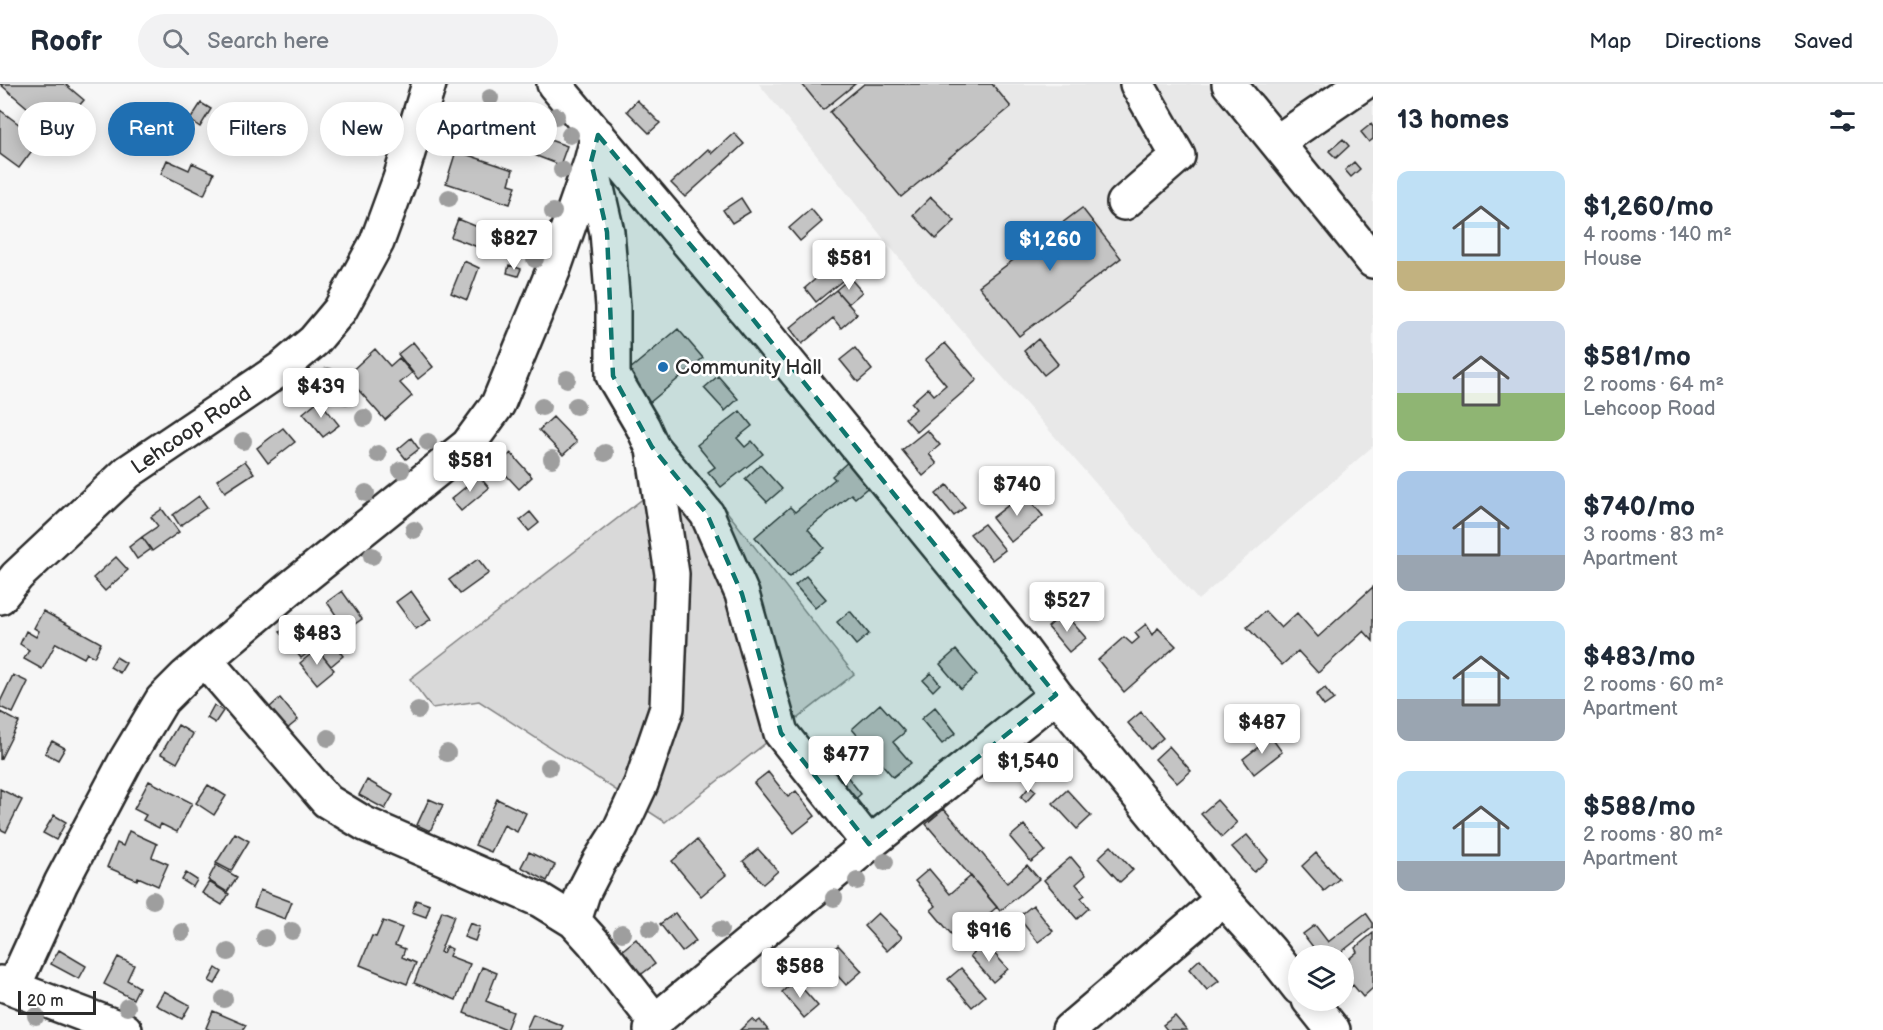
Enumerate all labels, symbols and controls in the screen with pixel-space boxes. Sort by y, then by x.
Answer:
search box [138,14,558,68]
text: Roofr [30,25,102,58]
icon: search [159,25,192,58]
text: Search here [207,28,329,55]
text: Map [1589,29,1632,54]
text: Directions [1665,29,1761,54]
text: Saved [1794,29,1853,54]
chip: Buy [18,102,96,156]
chip: Rent [108,102,195,156]
chip: Filters [207,102,308,156]
chip: New [320,102,404,156]
chip: Apartment [416,102,557,156]
icon: filters [1826,104,1859,137]
text: 13 homes [1397,105,1509,136]
text: $1,260/mo [1583,192,1714,223]
icon: home [1445,195,1517,267]
pin: $827 [478,220,550,271]
pin: $1,260 [1001,221,1099,272]
text: 4 rooms · 140 m² [1583,223,1732,247]
text: $827 [490,227,538,251]
text: $1,260 [1019,228,1081,252]
pin: $581 [813,240,885,291]
text: $581 [826,247,872,271]
text: House [1583,247,1642,271]
text: $581/mo [1583,342,1691,373]
icon: home [1445,345,1517,417]
place label: Community Hall [675,355,822,380]
marker: Community Hall [656,360,670,374]
pin: $439 [285,368,357,419]
text: 2 rooms · 64 m² [1583,373,1724,397]
text: $439 [297,375,345,399]
street label: Lehcoop Road [127,381,256,480]
text: Lehcoop Road [1583,397,1716,421]
pin: $581 [434,442,506,493]
text: $581 [447,449,493,473]
pin: $740 [981,466,1053,517]
text: $740 [993,473,1041,497]
text: $740/mo [1583,492,1695,523]
icon: home [1445,495,1517,567]
text: 3 rooms · 83 m² [1583,523,1724,547]
text: Apartment [1583,547,1678,571]
pin: $527 [1031,582,1103,633]
text: $527 [1043,589,1091,613]
pin: $483 [281,615,353,666]
text: $483 [293,622,341,646]
text: $483/mo [1583,642,1695,673]
icon: home [1445,645,1517,717]
text: 2 rooms · 60 m² [1583,673,1724,697]
text: Apartment [1583,697,1678,721]
pin: $487 [1226,704,1298,755]
text: $487 [1238,711,1286,735]
pin: $477 [810,736,882,787]
text: $477 [822,743,870,767]
pin: $1,540 [979,743,1077,794]
text: $1,540 [997,750,1059,774]
text: $588/mo [1583,792,1696,823]
icon: home [1445,795,1517,867]
text: 2 rooms · 80 m² [1583,823,1723,847]
text: Apartment [1583,847,1678,871]
pin: $916 [953,912,1025,963]
text: $916 [966,919,1012,943]
map controls [1288,945,1354,1011]
button: layers [1288,945,1354,1011]
pin: $588 [764,948,836,999]
text: $588 [776,955,824,979]
scale bar [18,988,96,1016]
text: 20 m [27,992,63,1011]

